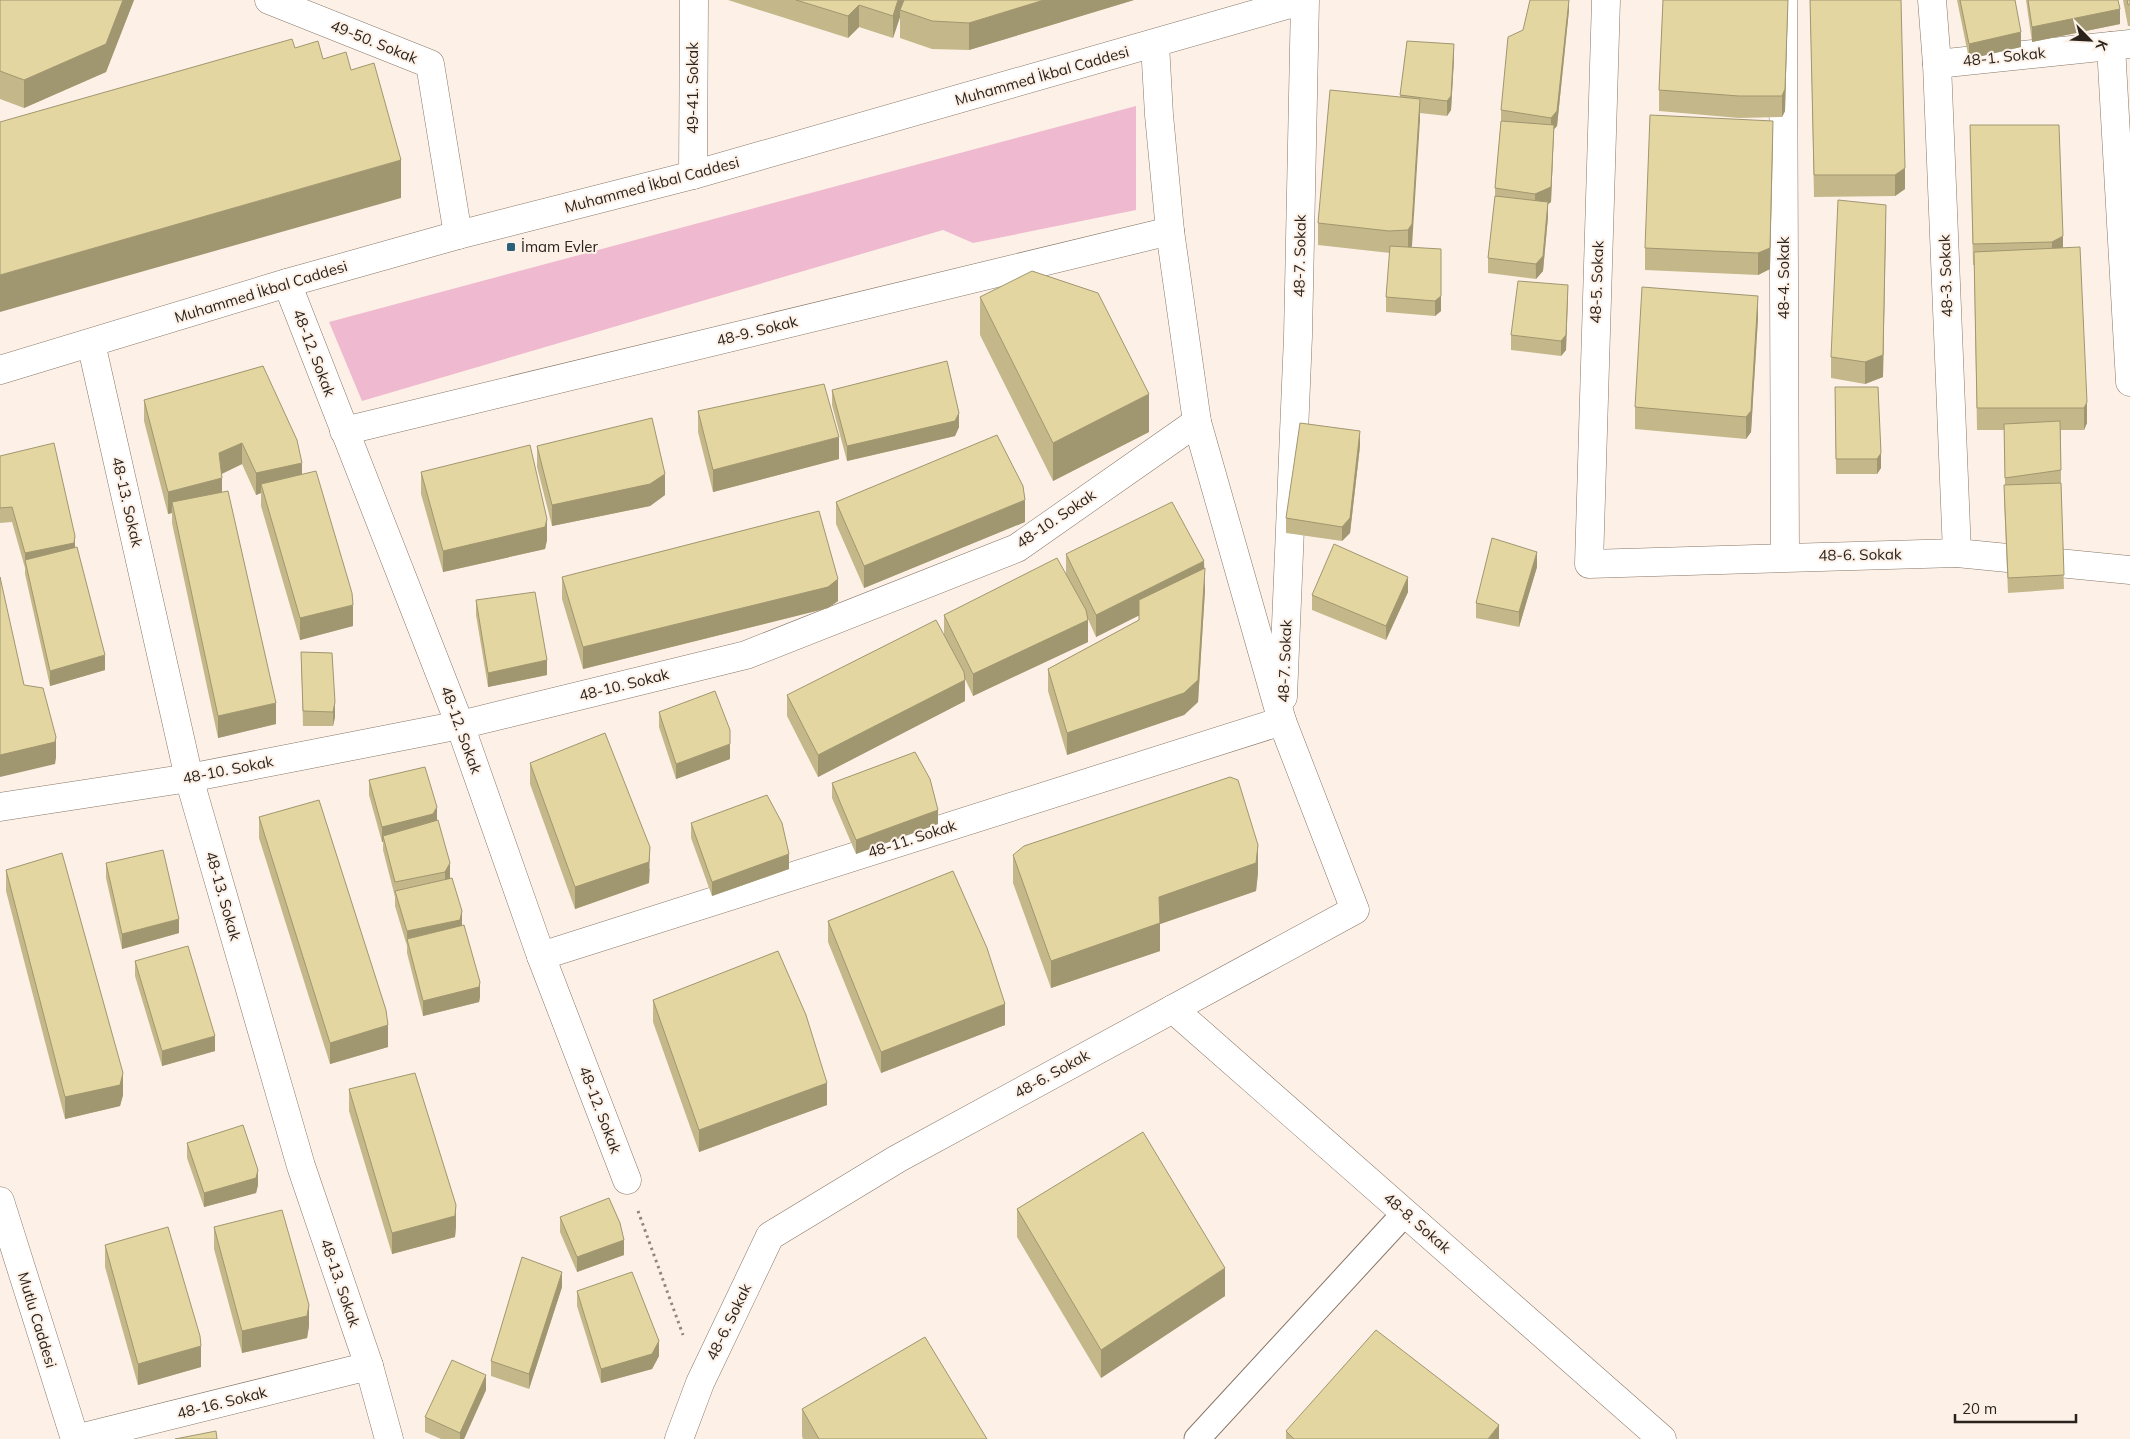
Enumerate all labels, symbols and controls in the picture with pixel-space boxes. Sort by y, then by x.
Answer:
street label: 49-50. Sokak [328,15,421,68]
north arrow [2065,15,2115,65]
text: K [2091,37,2112,54]
street label: 49-41. Sokak [683,42,702,134]
street label: Muhammed İkbal Caddesi [953,42,1131,109]
street label: 48-1. Sokak [1962,43,2047,70]
street label: Muhammed İkbal Caddesi [562,152,741,217]
street label: 48-7. Sokak [1289,214,1310,298]
street label: 48-3. Sokak [1935,234,1956,318]
street label: 48-4. Sokak [1774,236,1793,320]
place label: İmam Evler [521,237,599,256]
street label: 48-5. Sokak [1586,240,1607,324]
marker: İmam Evler [505,241,517,253]
street label: Muhammed İkbal Caddesi [172,256,350,327]
street label: 48-12. Sokak [289,306,340,399]
street label: 48-9. Sokak [714,311,800,350]
street label: 48-13. Sokak [108,455,147,549]
street label: 48-10. Sokak [1012,485,1099,552]
street label: 48-6. Sokak [1818,544,1902,565]
street label: 48-7. Sokak [1274,619,1295,703]
street label: 48-10. Sokak [577,664,671,705]
street label: 48-12. Sokak [437,683,486,777]
street label: 48-10. Sokak [181,751,275,788]
street label: 48-11. Sokak [865,815,959,862]
street label: 48-13. Sokak [202,849,245,943]
street label: 48-6. Sokak [1011,1045,1093,1102]
street label: 48-12. Sokak [575,1063,626,1156]
street label: 48-8. Sokak [1380,1188,1455,1257]
street label: 48-13. Sokak [317,1236,365,1330]
street label: Mutlu Caddesi [14,1270,61,1370]
street label: 48-6. Sokak [702,1280,755,1363]
street label: 48-16. Sokak [175,1382,269,1423]
scale bar [1955,1392,2076,1424]
text: 20 m [1962,1399,1997,1418]

